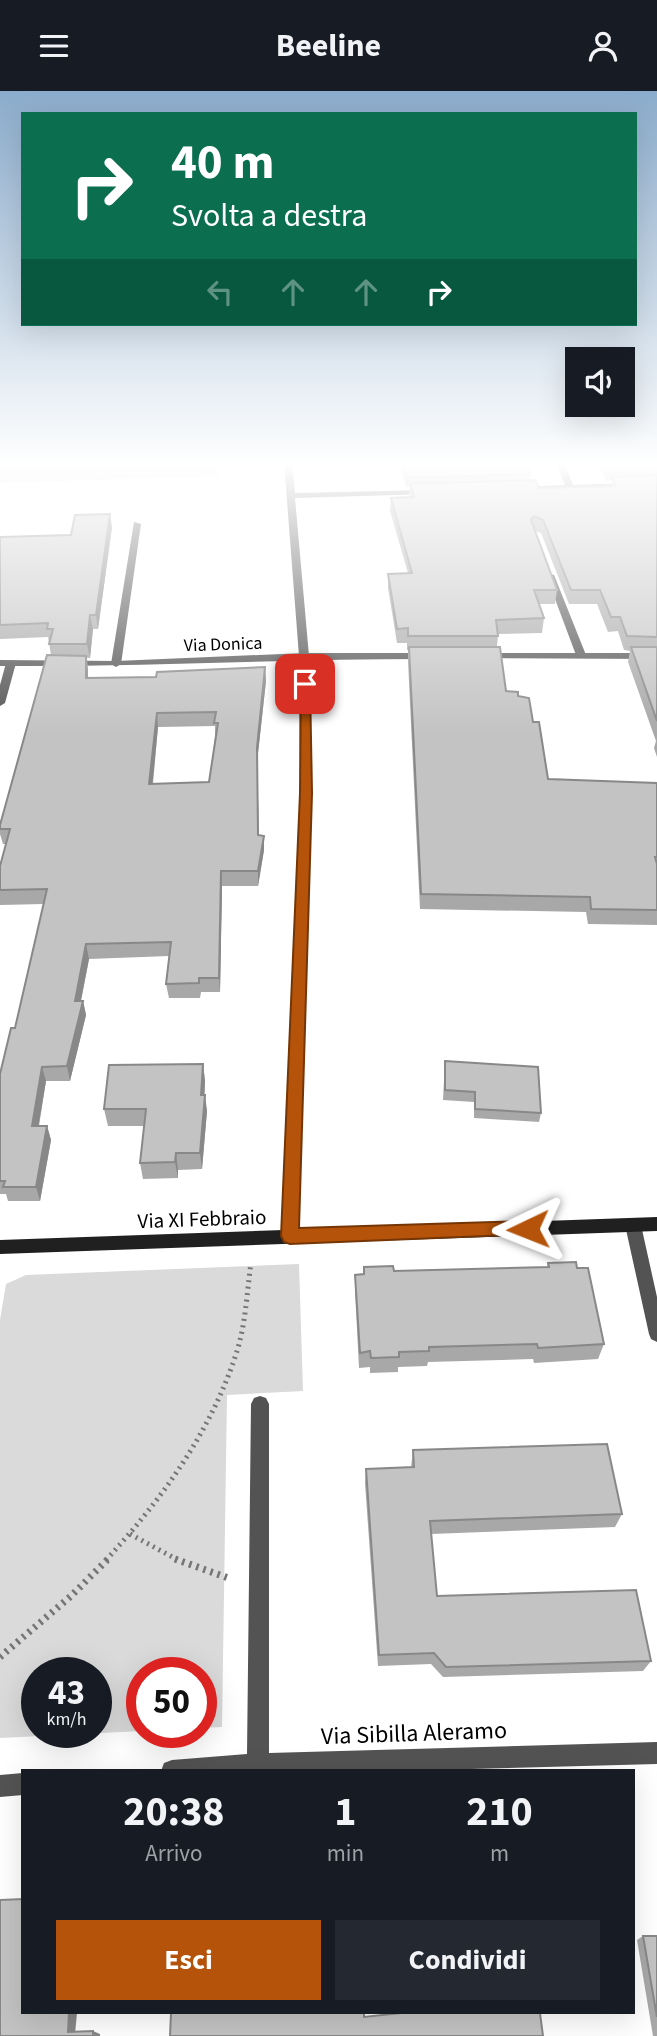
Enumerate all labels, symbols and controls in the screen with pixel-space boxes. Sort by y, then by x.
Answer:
text: Beeline [276,23,381,69]
icon: menu [35,27,73,65]
icon: person [584,27,622,65]
text: 40 m [171,128,275,198]
icon: right [56,140,147,231]
text: Svolta a destra [171,193,367,239]
icon: left [201,273,239,311]
icon: ahead [274,273,312,311]
icon: ahead [347,273,385,311]
icon: right [420,273,458,311]
map controls [565,347,635,417]
button: sound [565,347,635,417]
street label: Via Donica [183,631,263,658]
pin [275,654,335,714]
icon: arrive [286,665,324,703]
position arrow [491,1192,565,1266]
street label: Via XI Febbraio [137,1202,267,1236]
speed limit sign: 50 [126,1657,217,1748]
text: 43 [48,1668,85,1718]
text: km/h [47,1707,86,1732]
street label: Via Sibilla Aleramo [320,1713,508,1754]
text: 20:38 [123,1782,225,1842]
text: 1 [334,1782,356,1842]
text: 210 [466,1782,533,1842]
text: Arrivo [145,1837,202,1870]
text: min [327,1837,364,1870]
text: m [490,1837,509,1870]
button: Esci [56,1920,321,2000]
button: Condividi [335,1920,600,2000]

